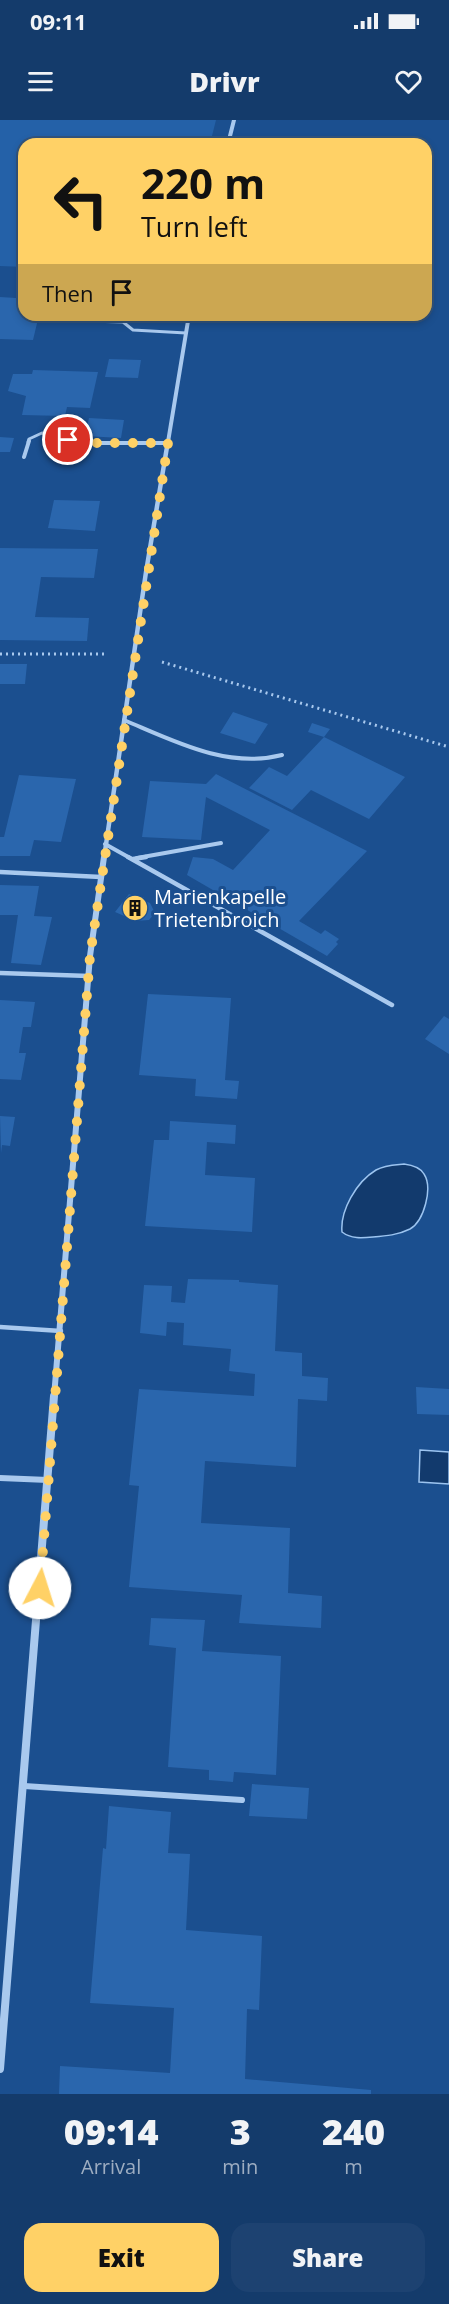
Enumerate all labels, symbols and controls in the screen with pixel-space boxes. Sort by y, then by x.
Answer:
text: 09:11 [30,6,87,36]
text: Drivr [189,63,260,100]
icon: menu [24,65,57,98]
icon: heart [392,65,425,98]
text: 220 m [141,154,265,211]
icon: left [42,162,120,240]
text: Turn left [141,208,248,245]
icon: arrive [105,276,138,309]
text: Then [42,278,93,308]
pin [42,414,93,465]
icon: arrive [51,423,84,456]
place label: Marienkapelle Trietenbroich [154,883,286,933]
building icon: Marienkapelle Trietenbroich [120,893,150,923]
position arrow [8,1556,72,1620]
text: 09:14 [64,2107,159,2156]
text: 3 [230,2107,251,2156]
text: 240 [322,2107,385,2156]
text: Arrival [81,2153,141,2180]
text: min [222,2153,258,2180]
text: m [344,2153,363,2180]
button: Exit [24,2223,219,2292]
button: Share [231,2223,425,2292]

